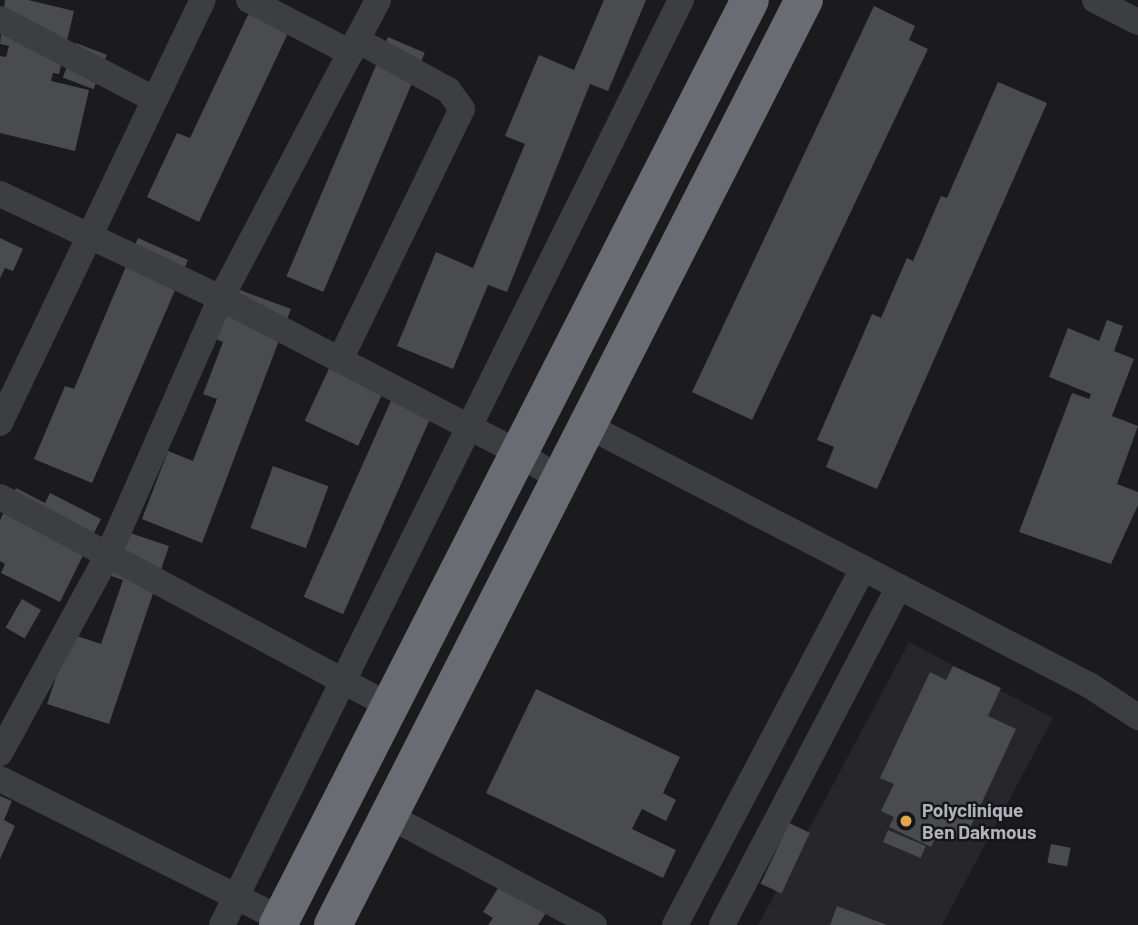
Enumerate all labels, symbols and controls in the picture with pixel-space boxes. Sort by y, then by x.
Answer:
place label: Polyclinique Ben Dakmous [922,799,1036,843]
marker: Polyclinique Ben Dakmous [896,811,916,831]

